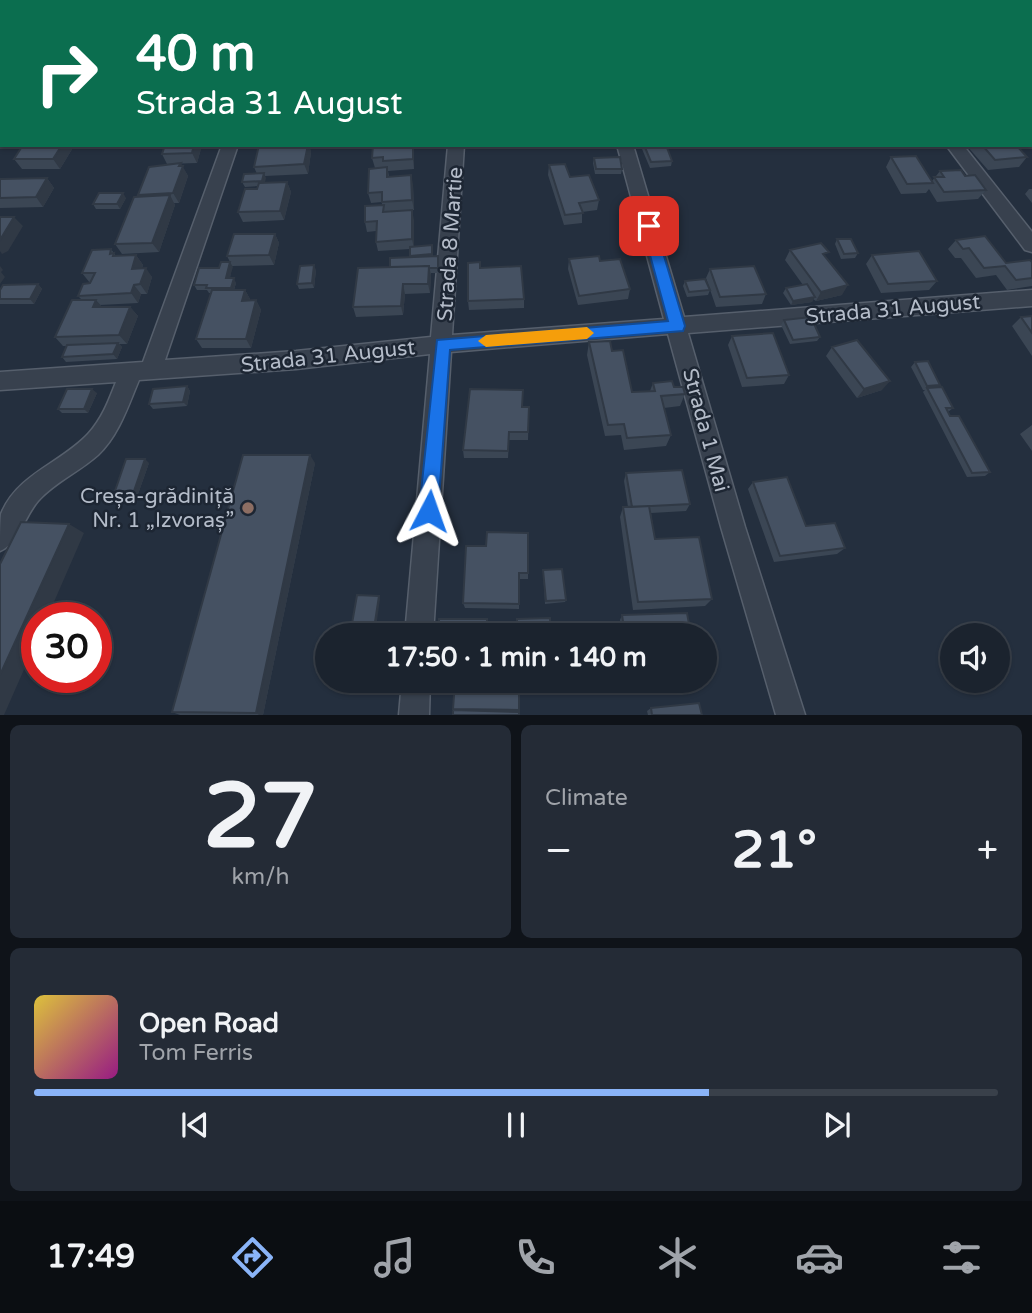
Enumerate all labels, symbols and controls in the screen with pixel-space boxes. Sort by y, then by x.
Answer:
text: 40 m [136,25,255,84]
icon: right [21,28,112,119]
text: Strada 31 August [136,85,403,123]
street label: Strada 8 Martie [433,166,468,322]
pin [619,196,679,256]
icon: arrive [630,207,668,245]
street label: Strada 31 August [805,289,981,330]
street label: Strada 31 August [240,335,416,378]
street label: Strada 1 Mai [677,366,734,495]
position arrow [392,474,466,548]
place label: Creșa-grădiniță Nr. 1 „Izvoraș” [80,484,234,533]
marker: Creșa-grădiniță Nr. 1 „Izvoraș” [240,500,256,516]
speed limit sign: 30 [21,602,112,693]
map controls [940,623,1010,693]
button: sound [940,623,1010,693]
text: 17:50 · 1 min · 140 m [385,642,647,673]
text: 27 [203,762,318,872]
text: Climate [545,784,628,812]
text: 21° [732,819,817,882]
text: − [545,828,572,874]
text: + [977,828,998,874]
text: km/h [232,863,289,891]
text: Open Road [139,1008,279,1039]
text: Tom Ferris [139,1039,253,1067]
icon: previous [176,1106,214,1144]
icon: pause [497,1106,535,1144]
icon: next [818,1106,856,1144]
icon: directions [228,1233,277,1282]
icon: music [370,1233,419,1282]
icon: phone [511,1233,560,1282]
icon: climate [653,1233,702,1282]
icon: car [795,1233,844,1282]
icon: filters [937,1233,986,1282]
text: 17:49 [46,1238,135,1276]

